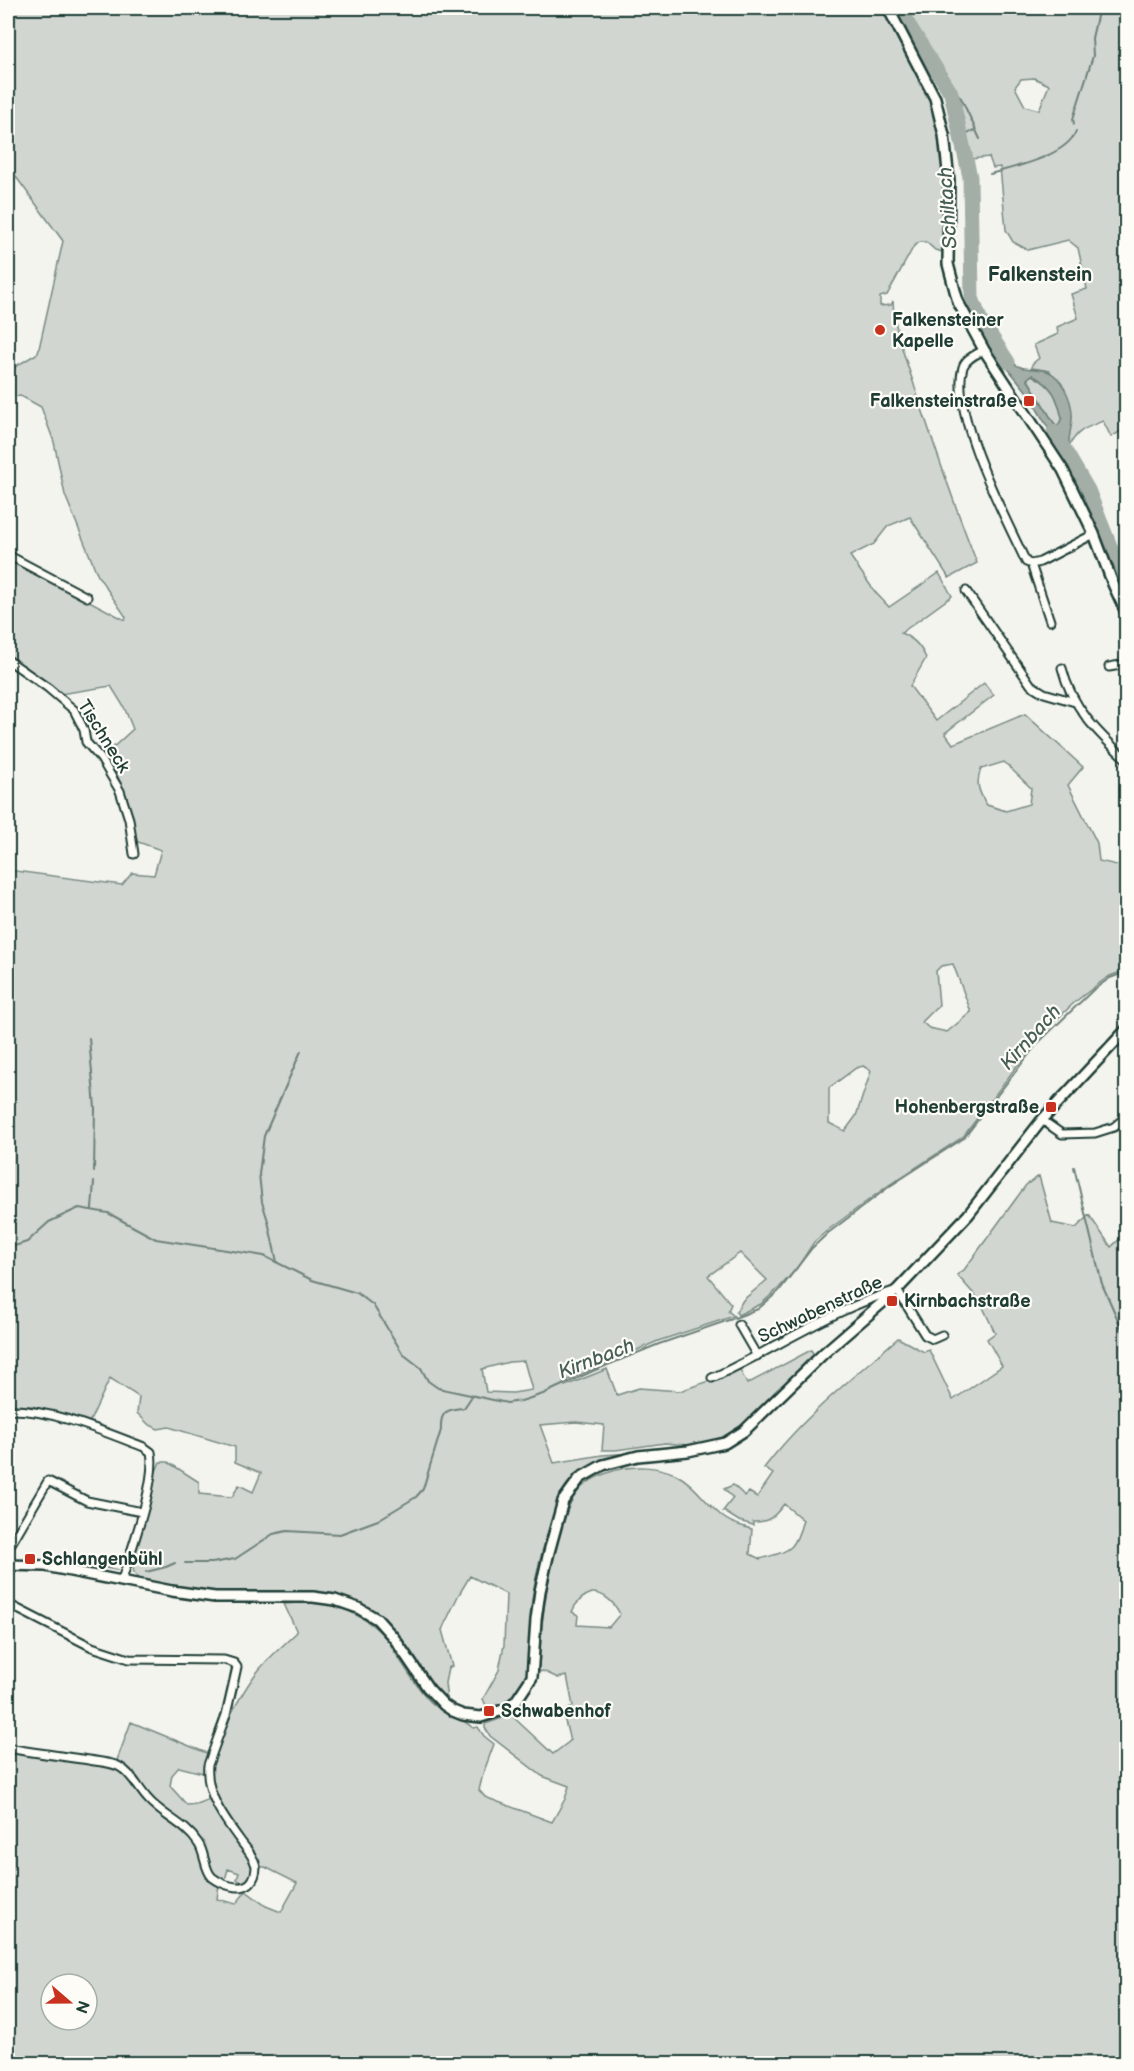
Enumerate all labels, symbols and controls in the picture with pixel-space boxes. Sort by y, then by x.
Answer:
water label: Schiltach [933,166,963,250]
district label: Falkenstein [988,263,1092,287]
place label: Falkensteiner Kapelle [892,310,1004,352]
marker: Falkensteiner Kapelle [873,323,887,337]
place label: Falkensteinstraße [870,391,1017,412]
marker: Falkensteinstraße [1022,394,1036,408]
street label: Tischneck [73,696,134,777]
water label: Kirnbach [995,1000,1066,1075]
place label: Hohenbergstraße [895,1097,1039,1118]
marker: Hohenbergstraße [1044,1100,1058,1114]
street label: Schwabenstraße [755,1271,886,1347]
place label: Kirnbachstraße [904,1291,1031,1312]
marker: Kirnbachstraße [885,1294,899,1308]
water label: Kirnbach [555,1333,638,1384]
place label: Schlangenbühl [42,1549,163,1570]
marker: Schlangenbühl [23,1552,37,1566]
place label: Schwabenhof [501,1701,611,1722]
marker: Schwabenhof [482,1704,496,1718]
north arrow [39,1972,99,2032]
text: N [71,1998,93,2016]

